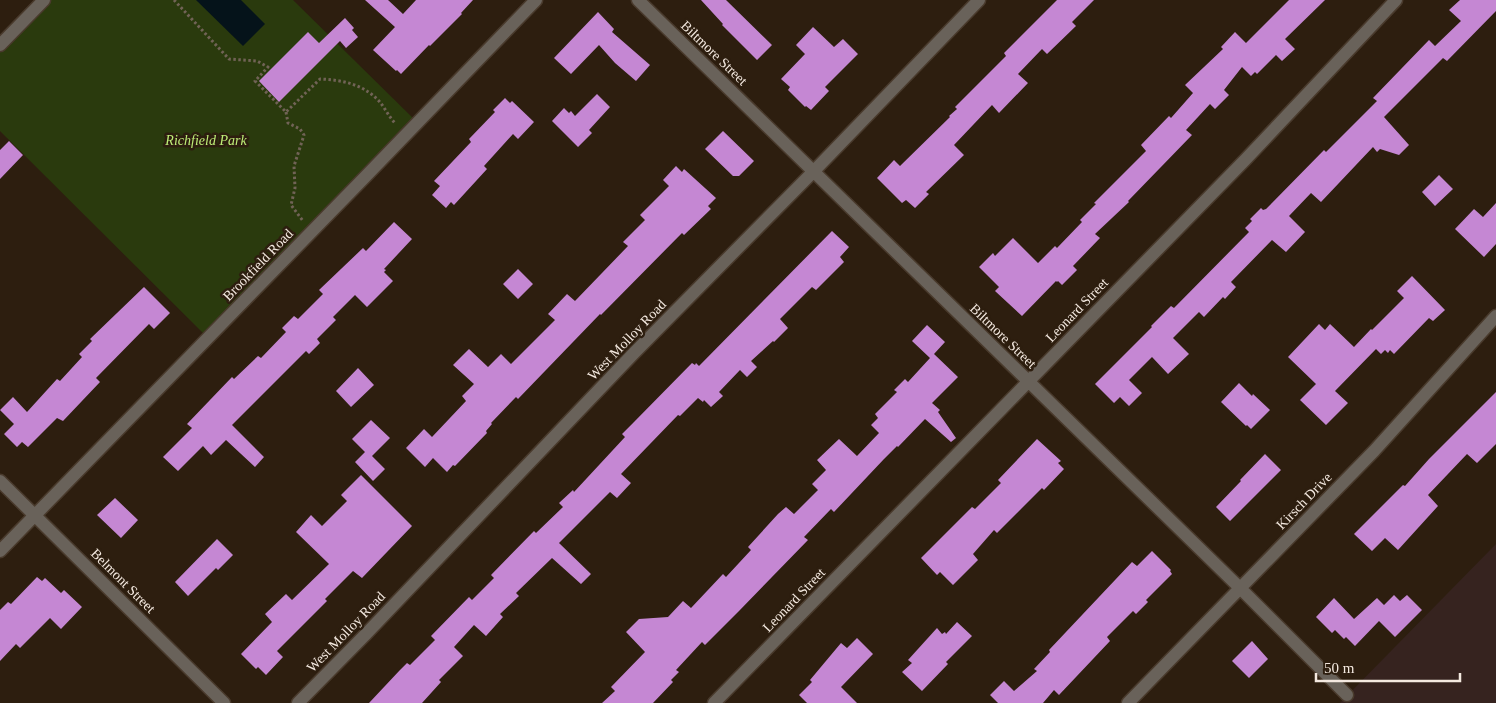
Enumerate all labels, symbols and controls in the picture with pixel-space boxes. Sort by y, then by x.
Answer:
street label: Biltmore Street [678,18,750,88]
park label: Richfield Park [164,133,247,148]
street label: Brookfield Road [220,226,296,304]
street label: Leonard Street [1043,275,1111,345]
street label: West Molloy Road [585,297,669,383]
street label: Biltmore Street [967,301,1039,371]
street label: Kirsch Drive [1273,470,1335,532]
street label: Belmont Street [88,546,158,616]
street label: Leonard Street [760,565,828,635]
street label: West Molloy Road [304,589,388,675]
scale bar [1316,650,1460,682]
text: 50 m [1324,660,1355,676]

